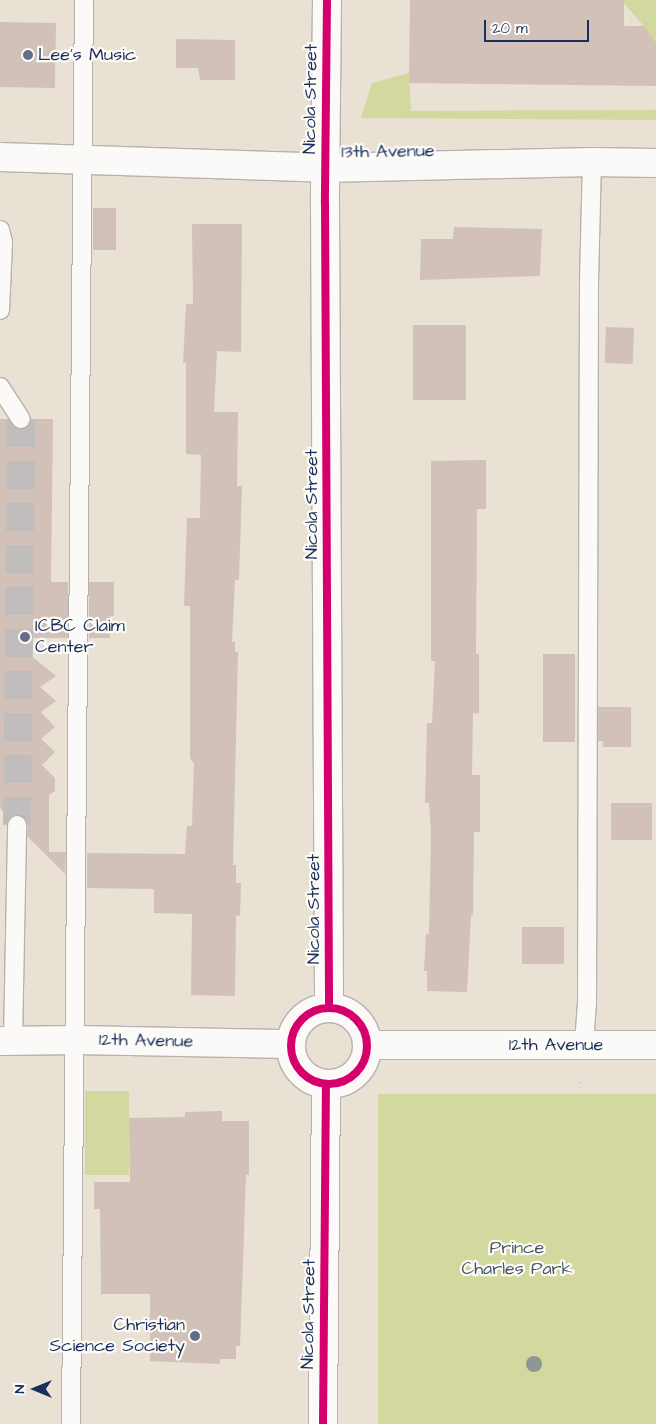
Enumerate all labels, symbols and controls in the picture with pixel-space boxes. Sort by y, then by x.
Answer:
scale bar [486,10,591,42]
text: 20 m [492,18,528,39]
place label: Lee's Music [38,44,136,66]
street label: Nicola Street [299,44,323,154]
marker: Lee's Music [22,49,34,61]
street label: 13th Avenue [341,140,435,164]
street label: Nicola Street [301,449,323,559]
place label: ICBC Claim Center [35,616,125,659]
marker: ICBC Claim Center [19,631,31,643]
street label: Nicola Street [303,854,325,964]
street label: 12th Avenue [99,1029,193,1053]
street label: 12th Avenue [509,1034,603,1056]
park label: Prince Charles Park [461,1238,573,1280]
street label: Nicola Street [297,1259,321,1369]
place label: Christian Science Society [50,1315,185,1358]
marker: Christian Science Society [189,1330,201,1342]
north arrow [10,1364,60,1414]
text: N [10,1385,30,1393]

